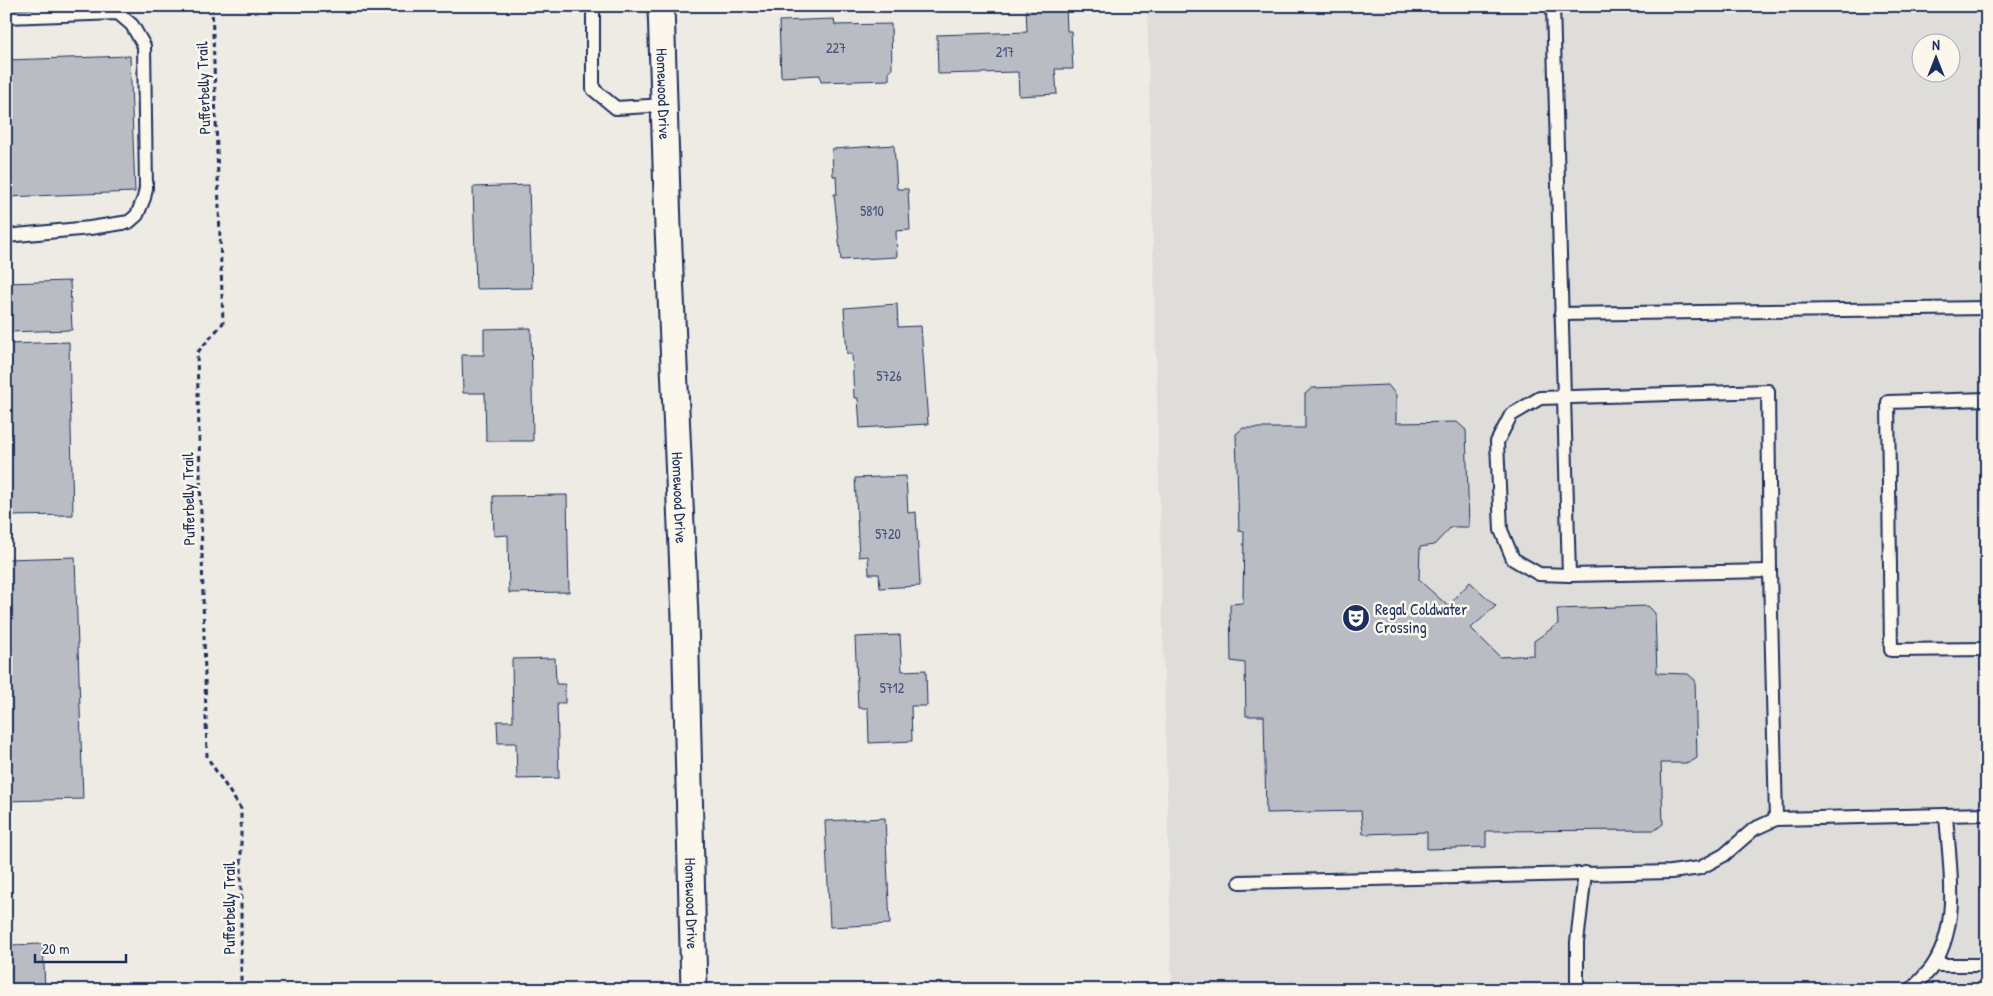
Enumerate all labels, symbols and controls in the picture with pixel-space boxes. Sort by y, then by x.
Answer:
north arrow [1910,32,1960,82]
text: N [1932,35,1940,54]
house number: 227 [826,38,846,57]
street label: Pufferbelly Trail [190,40,216,135]
house number: 217 [996,42,1014,61]
street label: Homewood Drive [651,48,676,141]
house number: 5810 [860,201,884,220]
house number: 5726 [877,366,902,385]
street label: Homewood Drive [667,451,693,545]
street label: Pufferbelly Trail [176,452,200,546]
house number: 5720 [875,524,901,543]
place label: Regal Coldwater Crossing [1375,598,1467,638]
theatre icon: Regal Coldwater Crossing [1341,603,1371,633]
house number: 5712 [880,678,905,697]
street label: Homewood Drive [680,857,704,950]
street label: Pufferbelly Trail [218,861,240,955]
scale bar [35,931,126,963]
text: 20 m [42,938,69,959]

